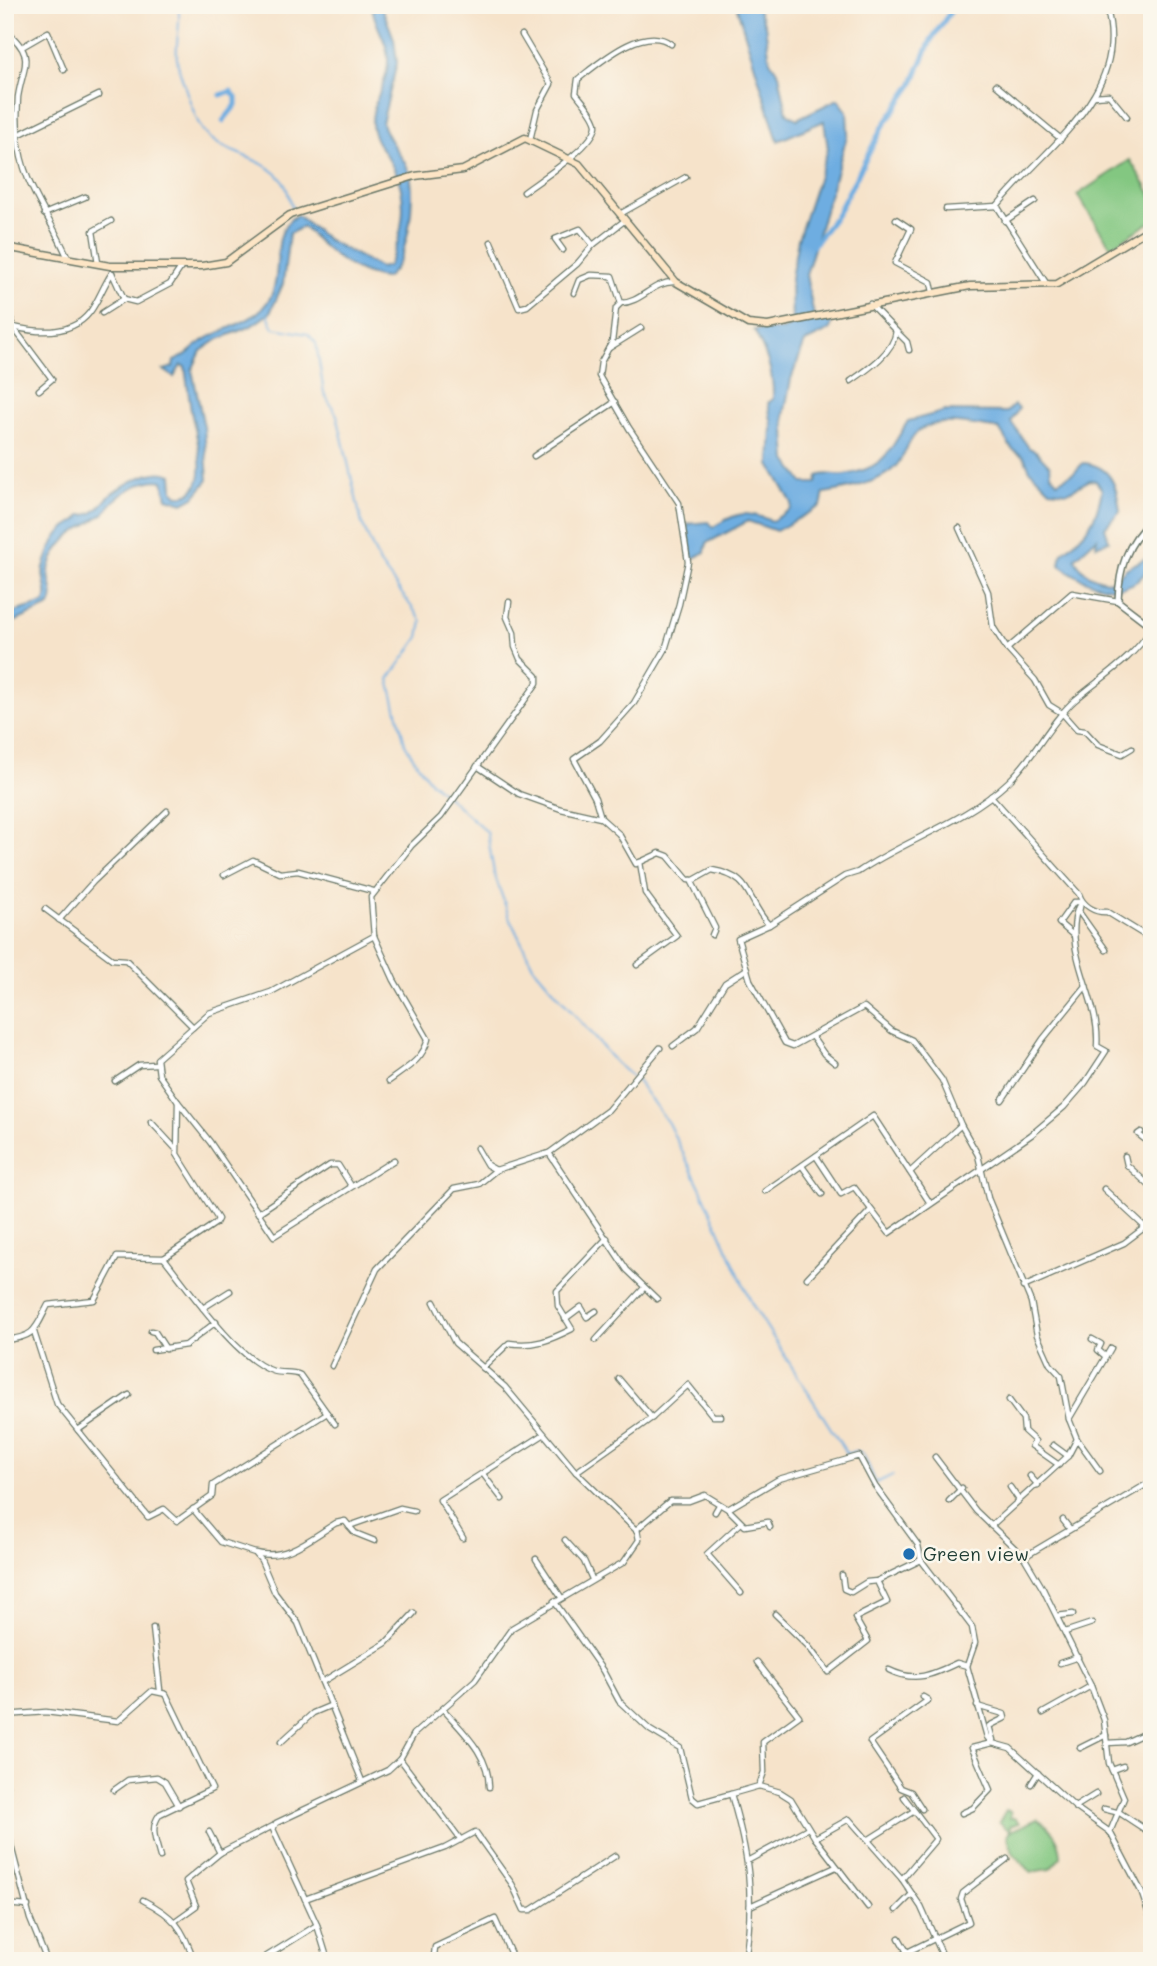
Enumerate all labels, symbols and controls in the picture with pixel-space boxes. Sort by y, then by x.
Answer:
place label: Green view [923,1541,1029,1566]
marker: Green view [901,1546,917,1562]

